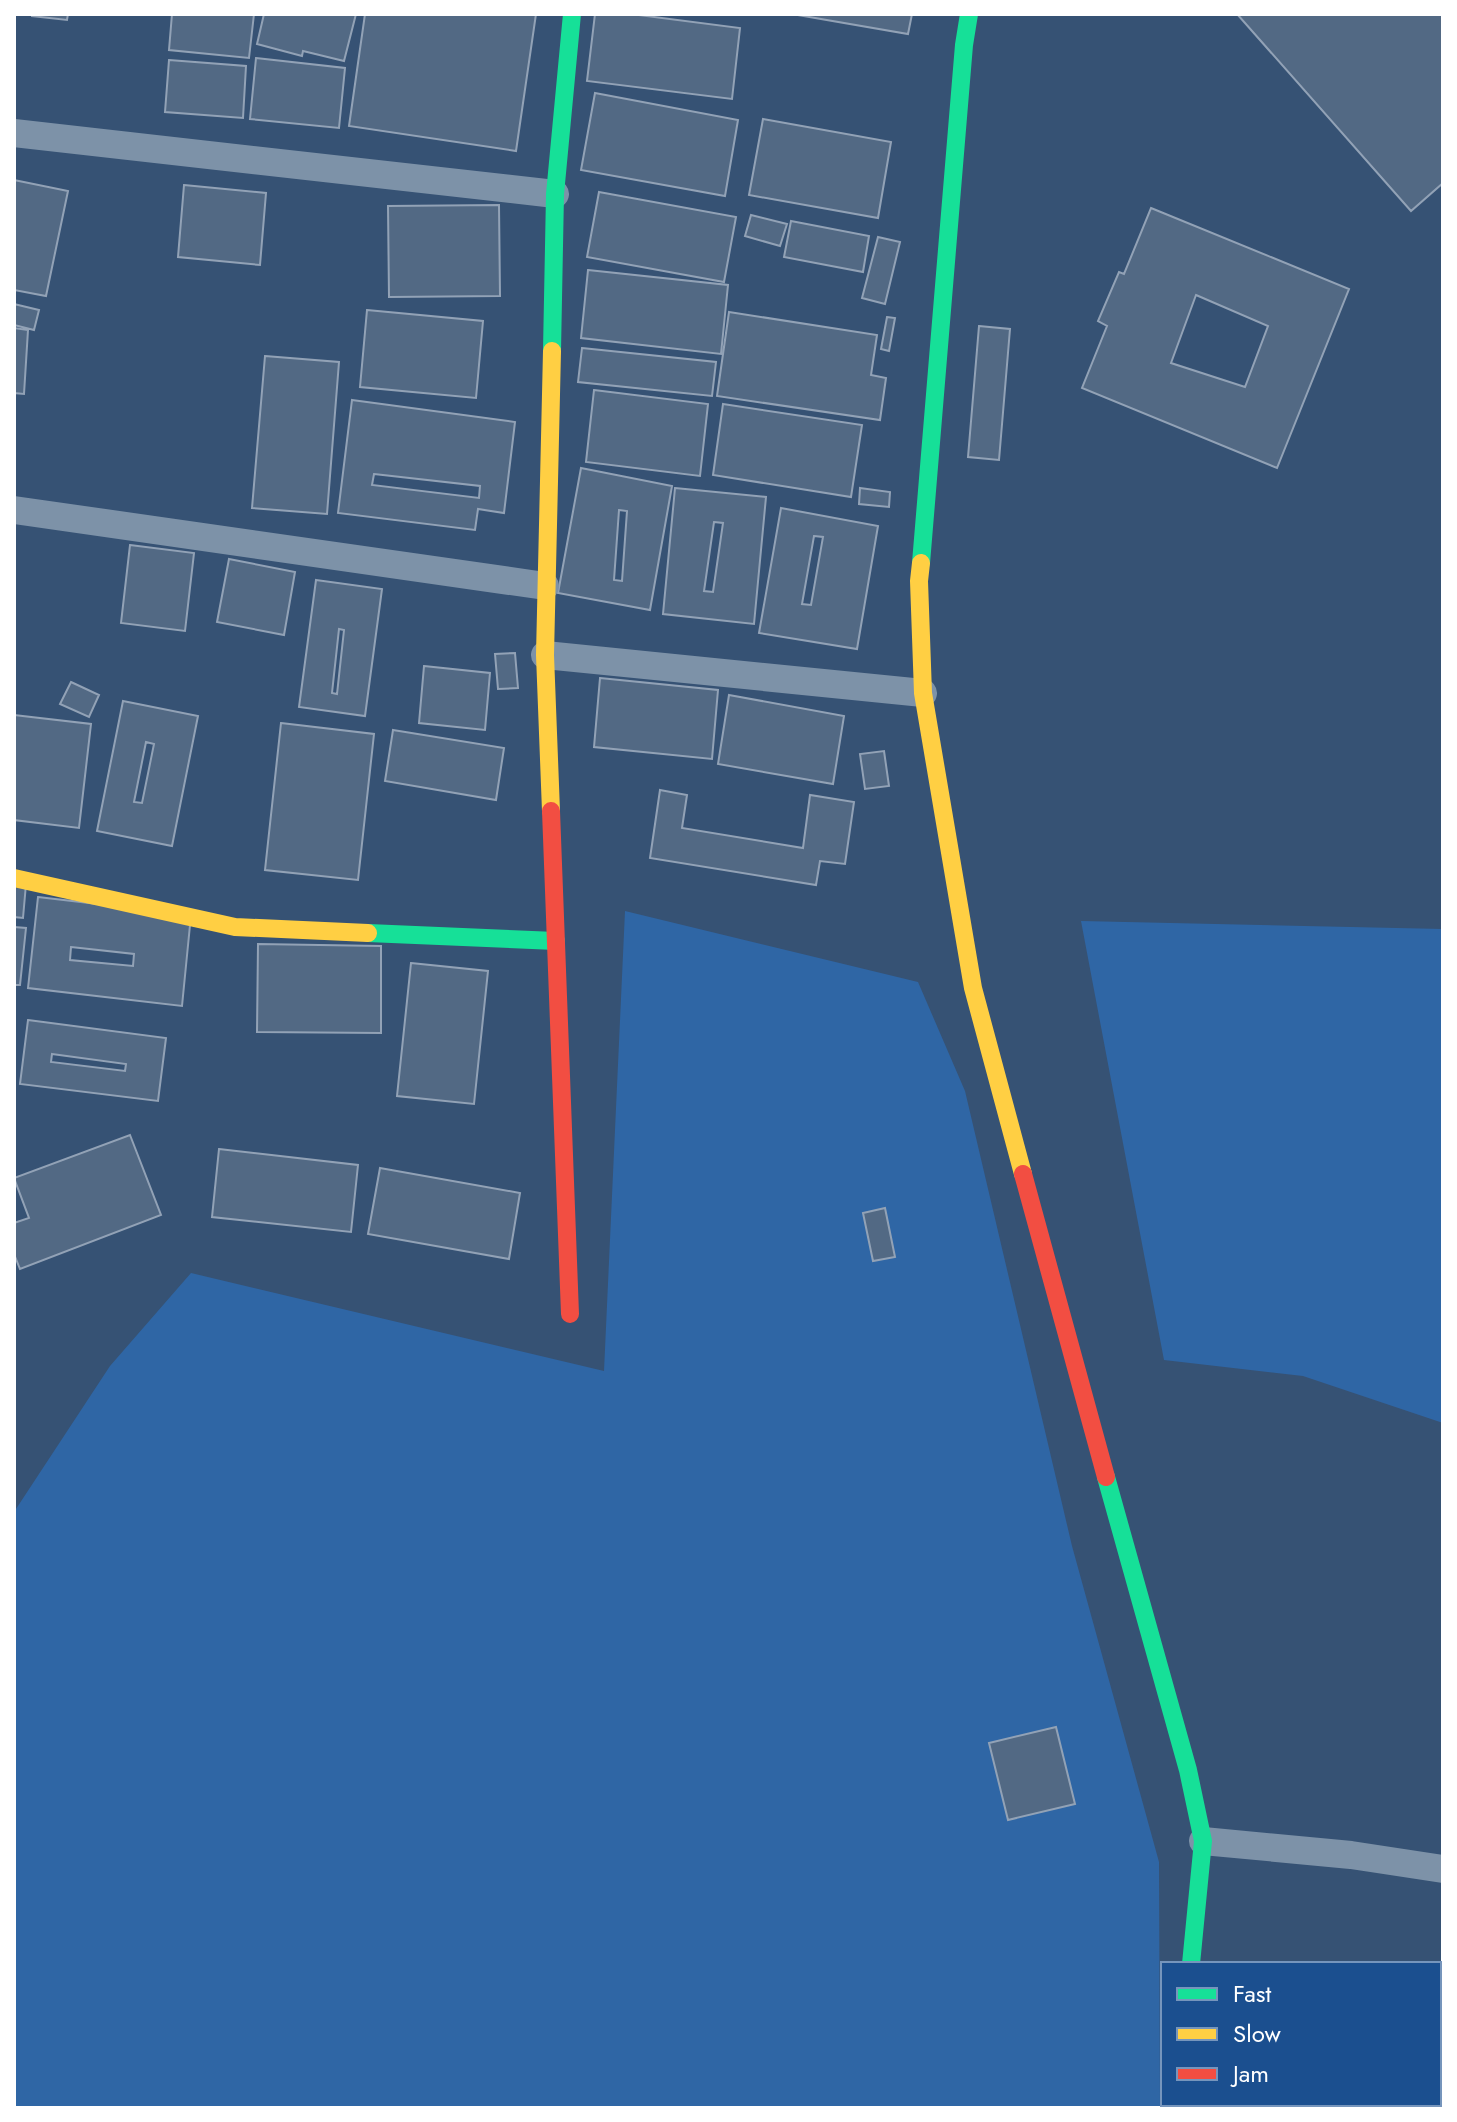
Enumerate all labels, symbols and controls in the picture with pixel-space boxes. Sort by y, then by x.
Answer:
legend [1161,1962,1441,2106]
text: Fast [1233,1976,1271,2011]
text: Slow [1233,2016,1281,2051]
text: Jam [1230,2056,1269,2091]

